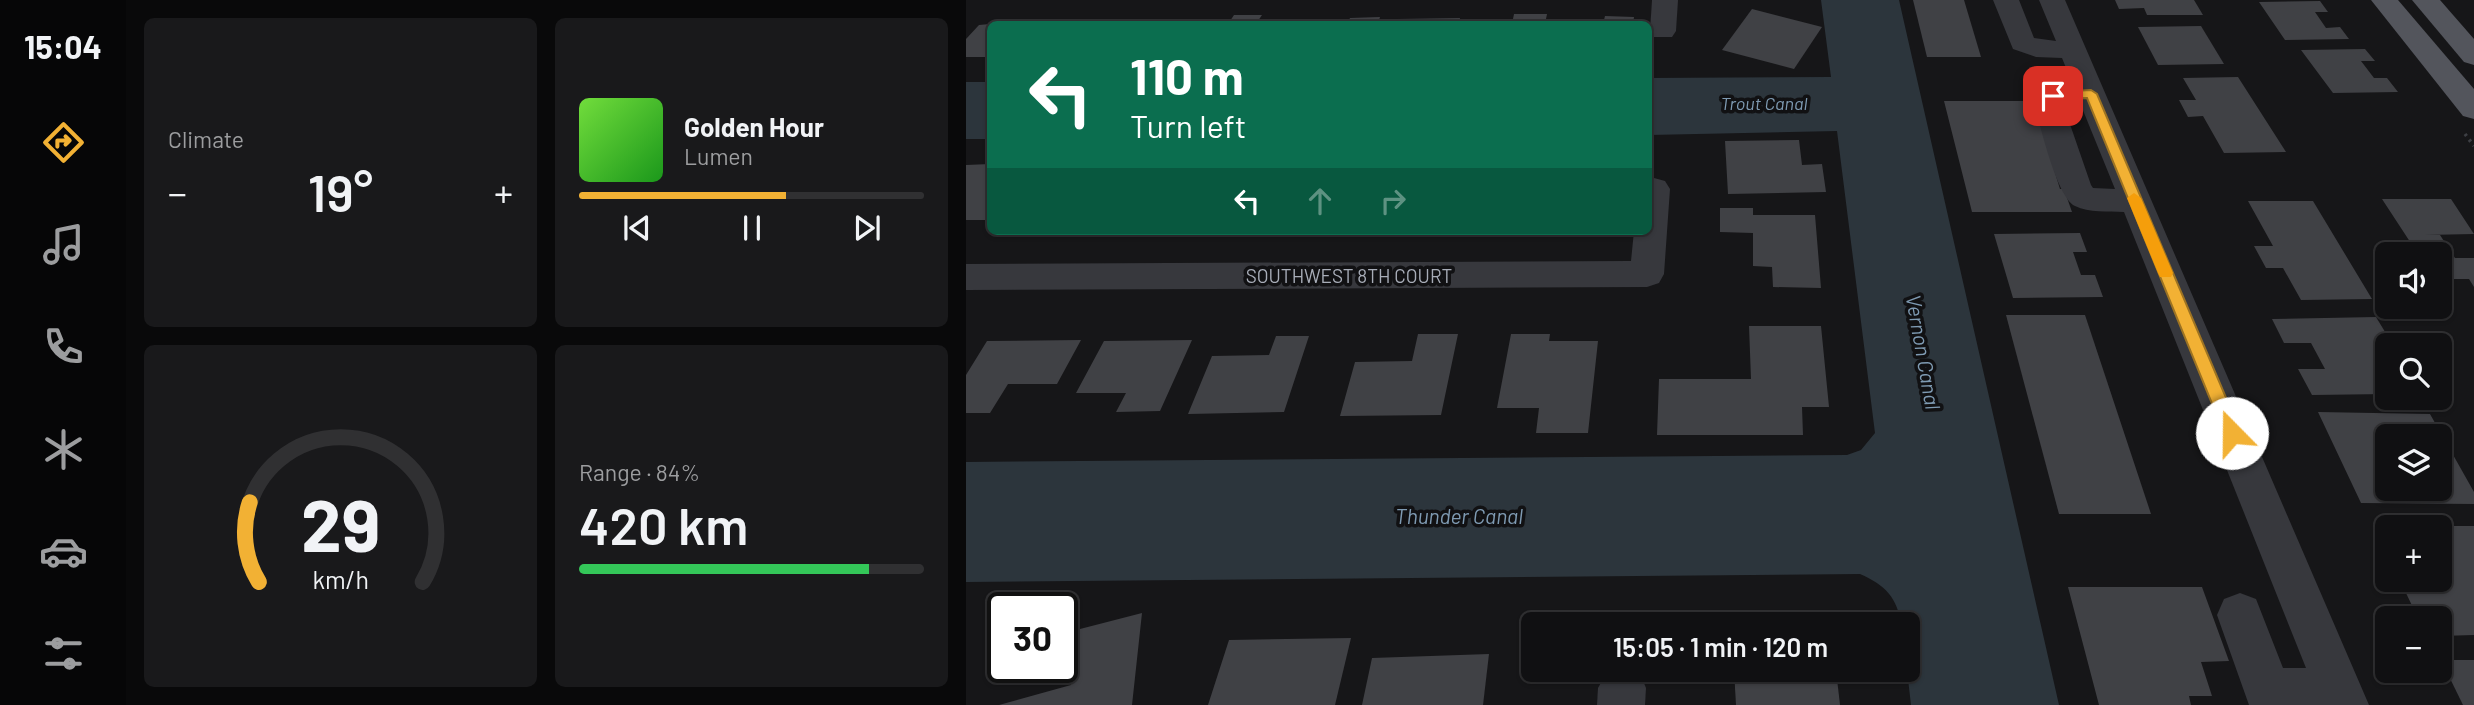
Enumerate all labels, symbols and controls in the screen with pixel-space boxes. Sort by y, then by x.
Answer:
text: 15:04 [24,27,102,65]
text: 110 m [1130,46,1244,105]
icon: left [1015,49,1106,140]
pin [2023,66,2083,126]
icon: arrive [2034,77,2072,115]
water label: Trout Canal [1721,92,1807,114]
text: Turn left [1130,106,1247,144]
text: Golden Hour [684,111,824,142]
icon: directions [39,118,88,167]
text: Climate [168,125,244,153]
text: Lumen [684,142,753,170]
text: 19° [308,160,373,222]
text: − [168,169,187,215]
text: + [494,169,513,215]
icon: left [1228,182,1266,220]
icon: ahead [1301,182,1339,220]
icon: right [1374,182,1412,220]
icon: previous [618,209,656,247]
icon: pause [733,209,771,247]
icon: next [848,209,886,247]
icon: music [39,220,88,269]
map controls [2375,242,2452,683]
button: sound [2375,242,2452,319]
street label: SOUTHWEST 8TH COURT [1246,264,1452,287]
water label: Vernon Canal [1902,293,1946,412]
icon: phone [39,322,88,371]
button: search [2375,333,2452,410]
position arrow [2195,396,2269,470]
button: layers [2375,424,2452,501]
icon: climate [39,425,88,474]
text: Range · 84% [579,458,700,486]
text: 29 [301,479,380,567]
text: 420 km [579,493,748,555]
water label: Thunder Canal [1395,503,1523,528]
button: + [2375,515,2452,592]
icon: car [39,527,88,576]
text: km/h [312,564,369,594]
speed limit sign: 30 [987,592,1078,683]
button: − [2375,606,2452,683]
icon: filters [39,629,88,678]
text: 15:05 · 1 min · 120 m [1613,631,1828,662]

